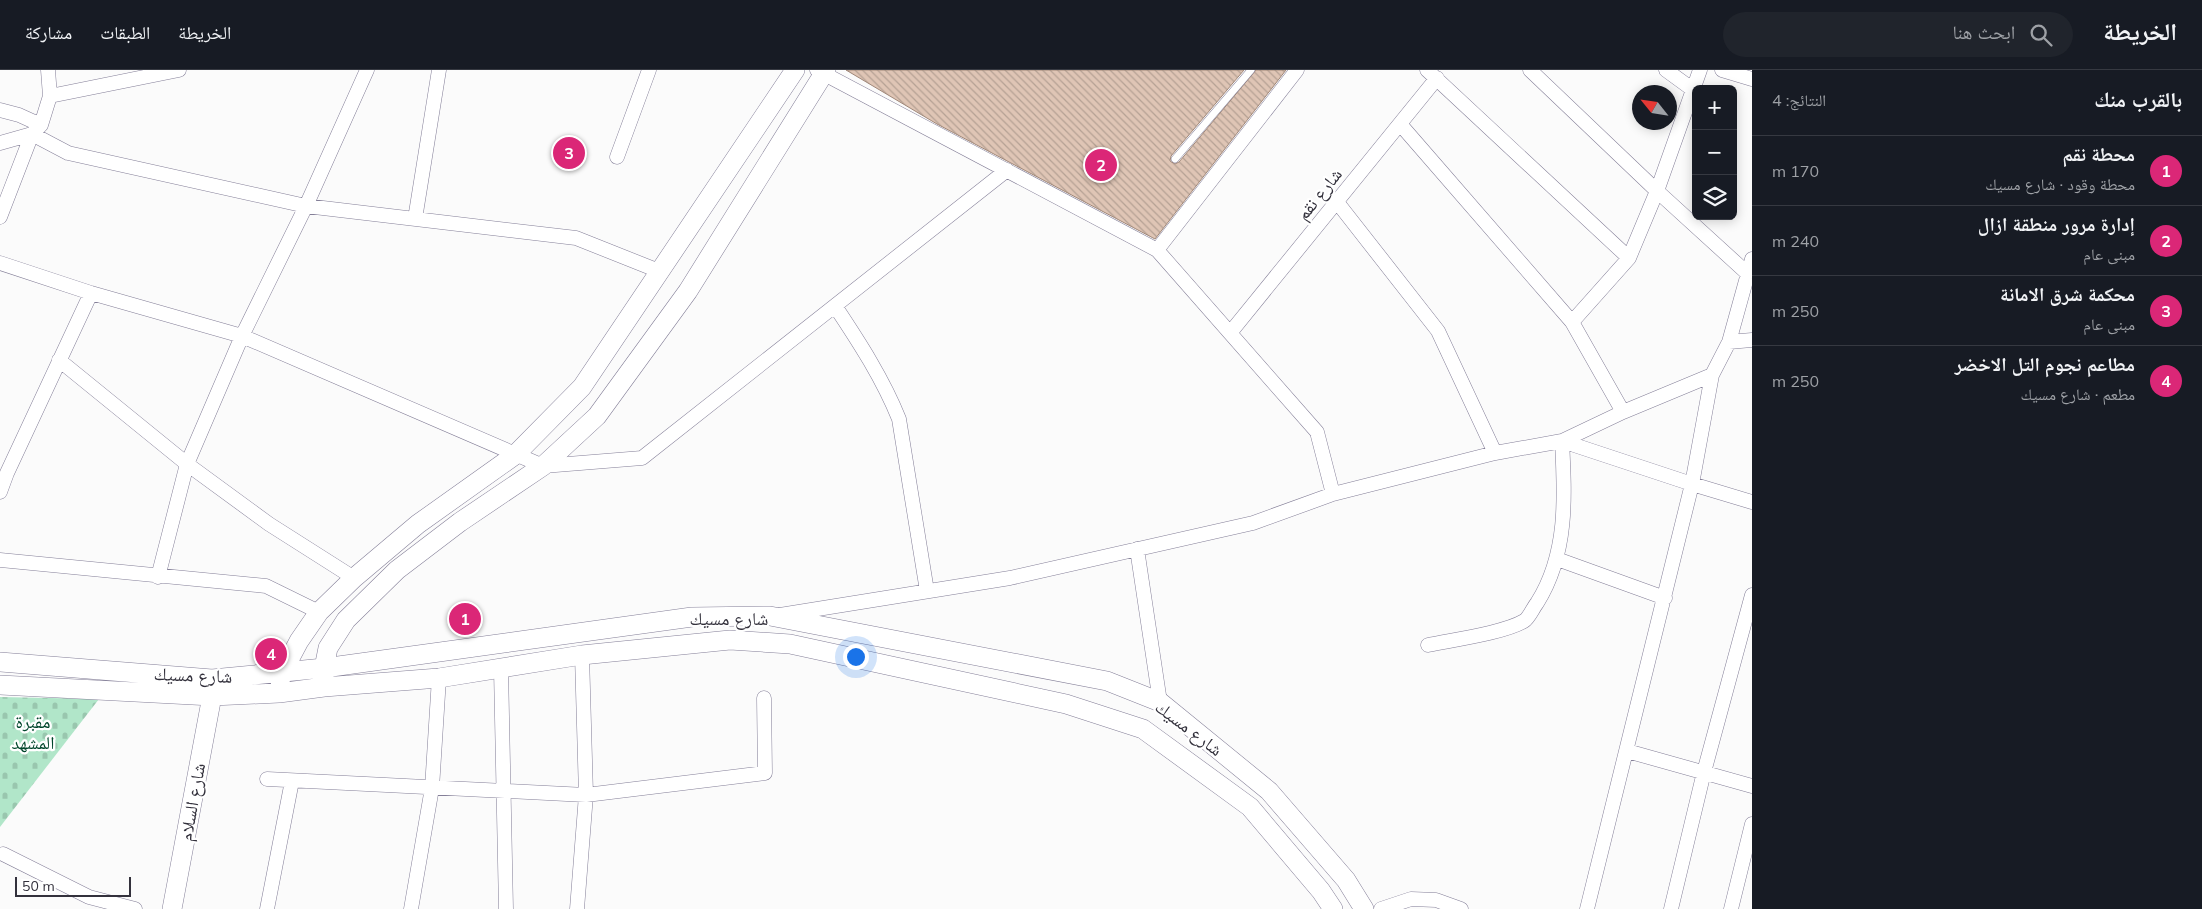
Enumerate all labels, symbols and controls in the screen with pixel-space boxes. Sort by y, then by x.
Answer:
search box [1723,12,2073,57]
text: الخريطة [2103,16,2177,46]
text: ابحث هنا [1952,20,2015,44]
text: مشاركة [25,21,72,44]
text: الطبقات [100,21,150,44]
text: الخريطة [178,21,231,44]
icon: search [2027,21,2055,49]
north arrow [1632,85,1677,130]
map controls [1692,85,1737,220]
button: + [1692,85,1737,130]
text: بالقرب منك [2094,86,2182,112]
text: النتائج: 4 [1772,90,1826,110]
button: − [1692,130,1737,175]
pin: 3 [553,134,585,172]
text: محطة نقم [2062,142,2135,166]
pin: 2 [1085,146,1117,184]
text: 170 m [1772,161,1819,181]
text: 1 [2161,161,2171,181]
street label: شارع نقم [1291,163,1348,225]
text: محطة وقود · شارع مسيك [1985,174,2135,194]
button: layers [1692,175,1737,220]
text: إدارة مرور منطقة ازال [1978,212,2135,236]
text: 240 m [1772,231,1819,251]
text: 2 [2161,231,2171,251]
text: مبنى عام [2083,244,2135,264]
text: محكمة شرق الامانة [2000,282,2135,306]
text: 250 m [1772,301,1819,321]
text: 3 [2161,301,2171,321]
text: مبنى عام [2083,314,2135,334]
text: مطاعم نجوم التل الاخضر [1955,352,2135,376]
text: 250 m [1772,371,1819,391]
text: 4 [2161,371,2171,391]
text: مطعم · شارع مسيك [2020,384,2135,404]
pin: 1 [449,600,481,638]
street label: شارع مسيك [690,607,768,630]
pin: 4 [255,635,287,673]
your location [843,644,869,670]
street label: شارع مسيك [153,662,233,688]
street label: شارع مسيك [1151,695,1227,761]
park label: مقبرة المشهد [12,710,54,754]
street label: شارع السلام [174,761,211,843]
scale bar [15,874,131,897]
text: 50 m [22,877,55,895]

